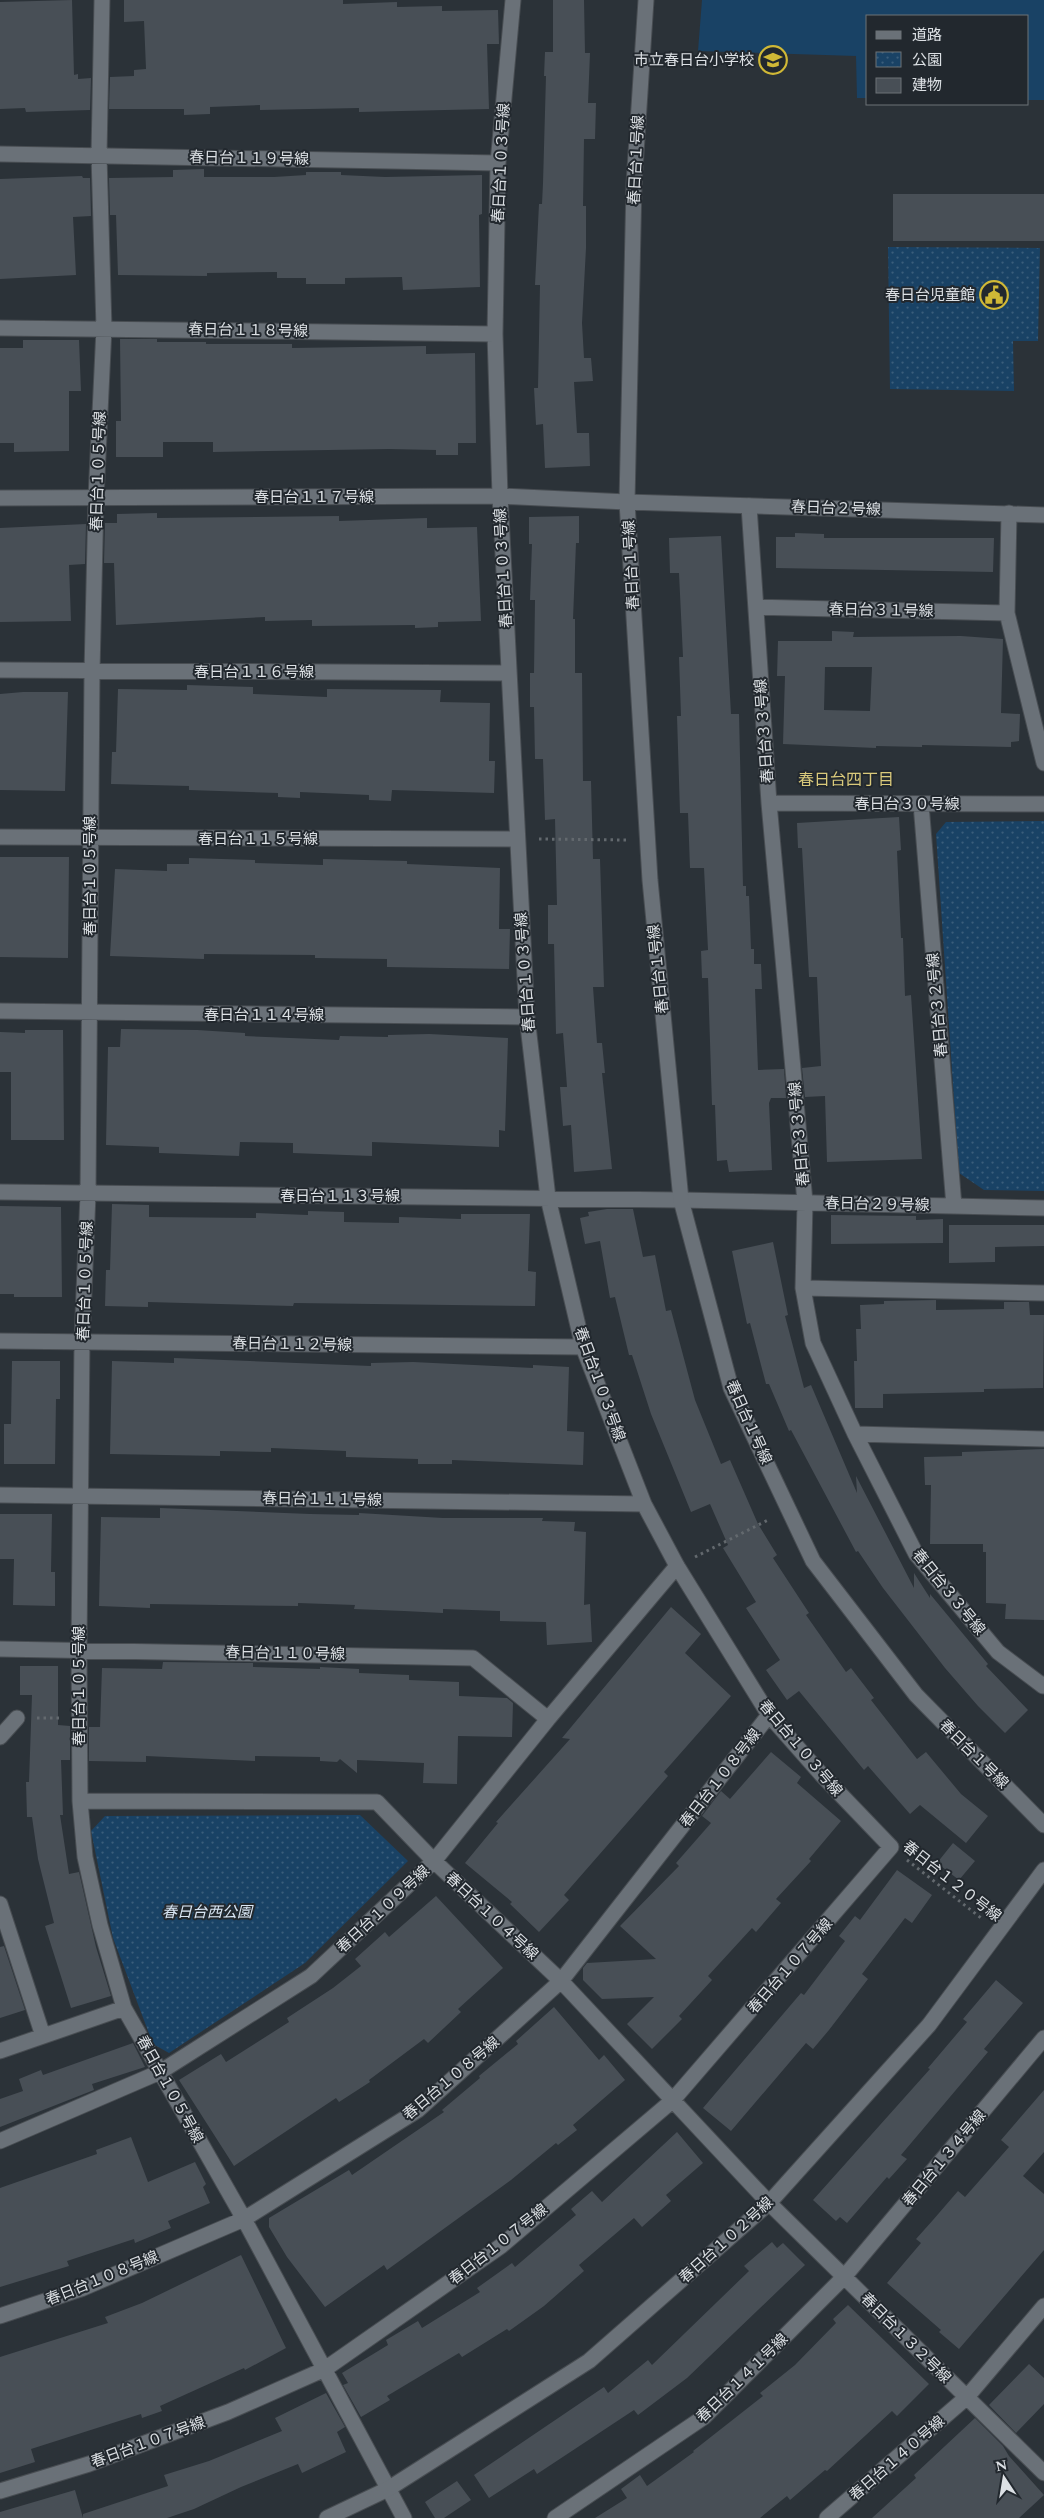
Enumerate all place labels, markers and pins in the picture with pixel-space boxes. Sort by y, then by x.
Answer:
school or university icon: 市立春日台小学校 [758,45,788,75]
place label: 市立春日台小学校 [634,49,754,72]
public building icon: 春日台児童館 [979,280,1009,310]
place label: 春日台児童館 [885,284,975,307]

